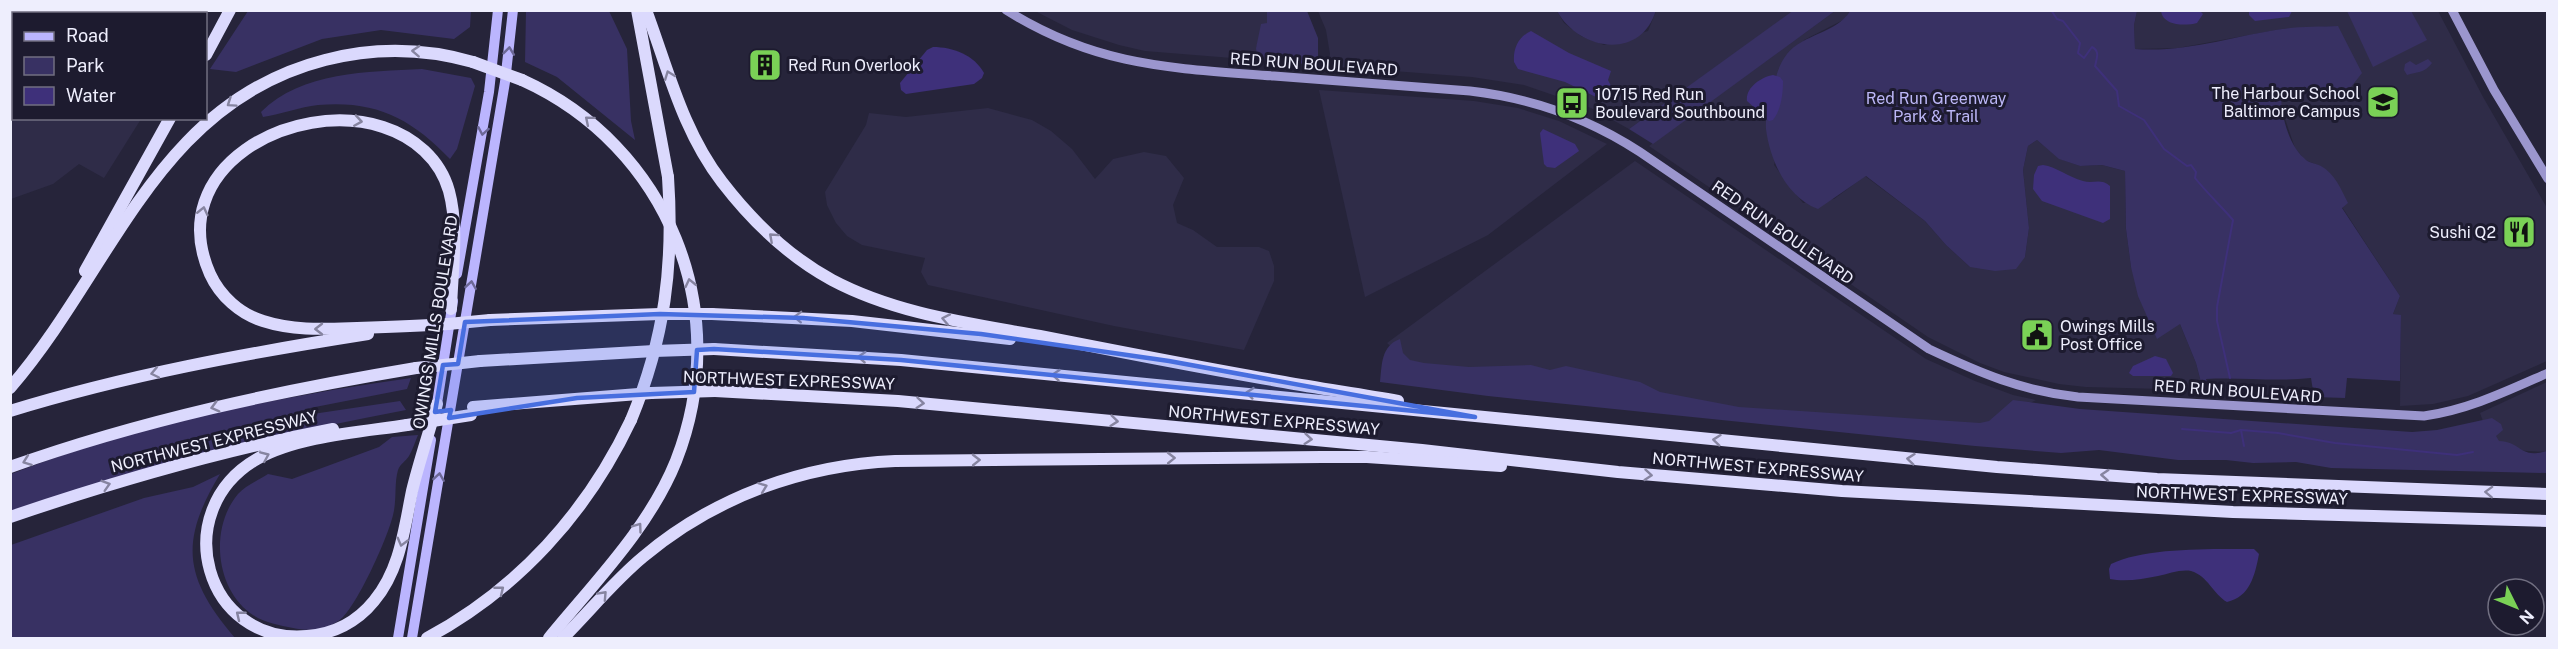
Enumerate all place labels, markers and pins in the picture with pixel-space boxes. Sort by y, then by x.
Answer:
building icon: Red Run Overlook [747,47,783,83]
place label: Red Run Overlook [788,56,921,75]
place label: The Harbour School Baltimore Campus [2212,84,2360,121]
school or university icon: The Harbour School Baltimore Campus [2365,84,2401,120]
bus stop icon: 10715 Red Run Boulevard Southbound [1554,85,1590,121]
place label: 10715 Red Run Boulevard Southbound [1595,85,1765,122]
restaurant icon: Sushi Q2 [2501,214,2537,250]
place label: Sushi Q2 [2429,223,2496,242]
public building icon: Owings Mills Post Office [2019,317,2055,353]
place label: Owings Mills Post Office [2060,317,2155,354]

